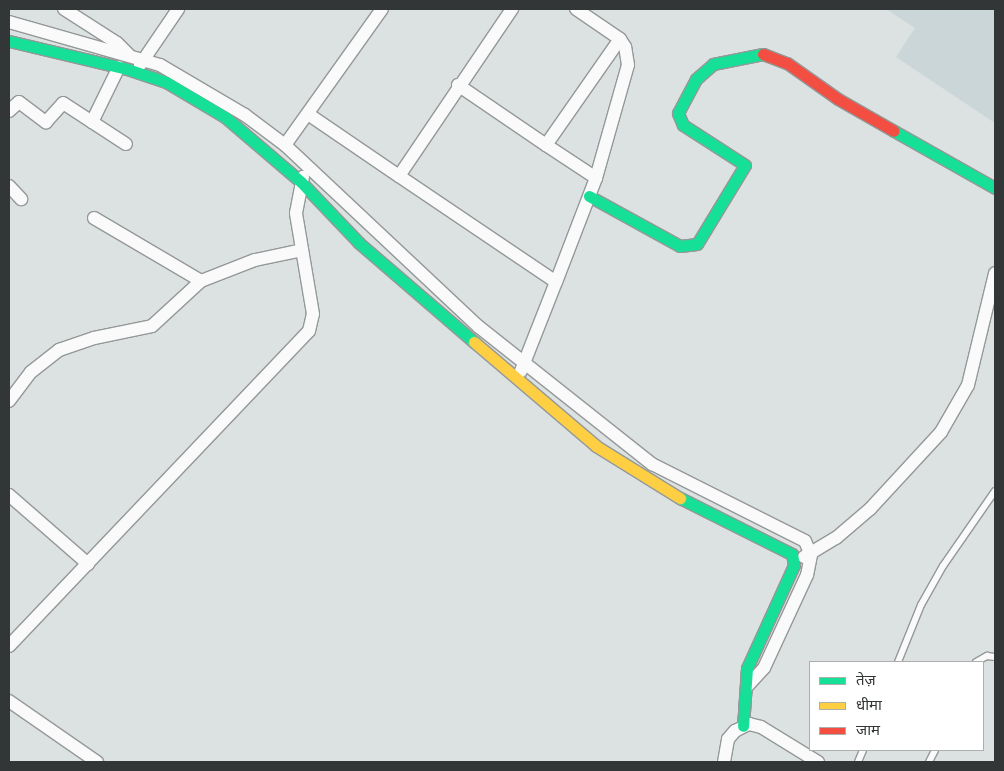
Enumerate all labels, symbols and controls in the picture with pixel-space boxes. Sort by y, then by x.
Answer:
legend [809,661,984,751]
text: तेज़ [856,671,876,689]
text: धीमा [856,696,882,714]
text: जाम [856,721,880,739]

